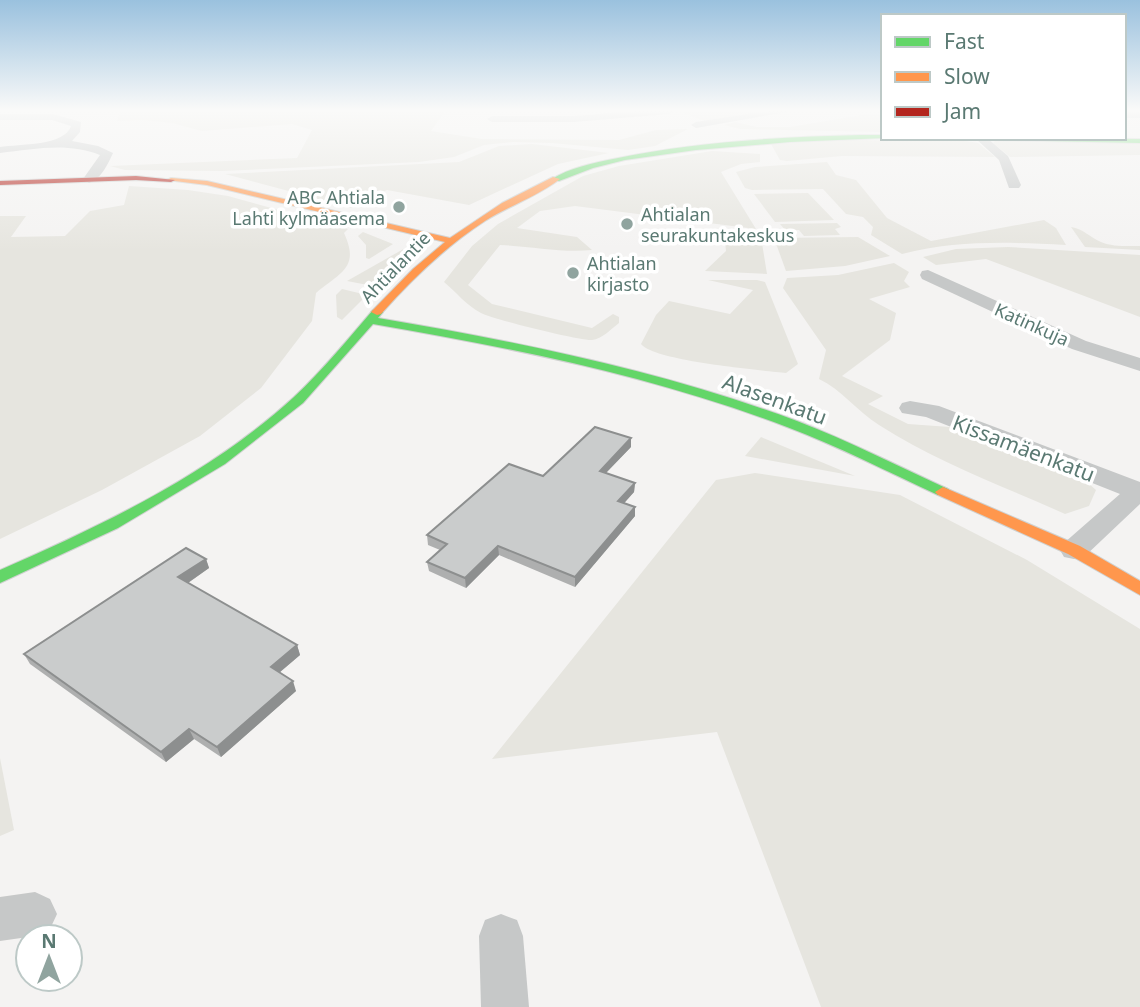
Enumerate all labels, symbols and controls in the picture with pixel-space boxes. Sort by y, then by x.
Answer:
legend [881,14,1126,140]
text: Fast [944,27,985,55]
text: Slow [944,62,990,90]
text: Jam [942,97,981,125]
place label: ABC Ahtiala Lahti kylmäasema [232,185,385,230]
marker: ABC Ahtiala Lahti kylmäasema [391,199,407,215]
place label: Ahtialan seurakuntakeskus [641,202,794,247]
marker: Ahtialan seurakuntakeskus [619,216,635,232]
street label: Ahtialantie [355,226,435,308]
place label: Ahtialan kirjasto [587,251,657,296]
marker: Ahtialan kirjasto [565,265,581,281]
street label: Katinkuja [991,297,1073,351]
street label: Alasenkatu [719,367,831,431]
street label: Kissamäenkatu [949,408,1099,488]
north arrow [14,923,84,993]
text: N [41,928,57,954]

